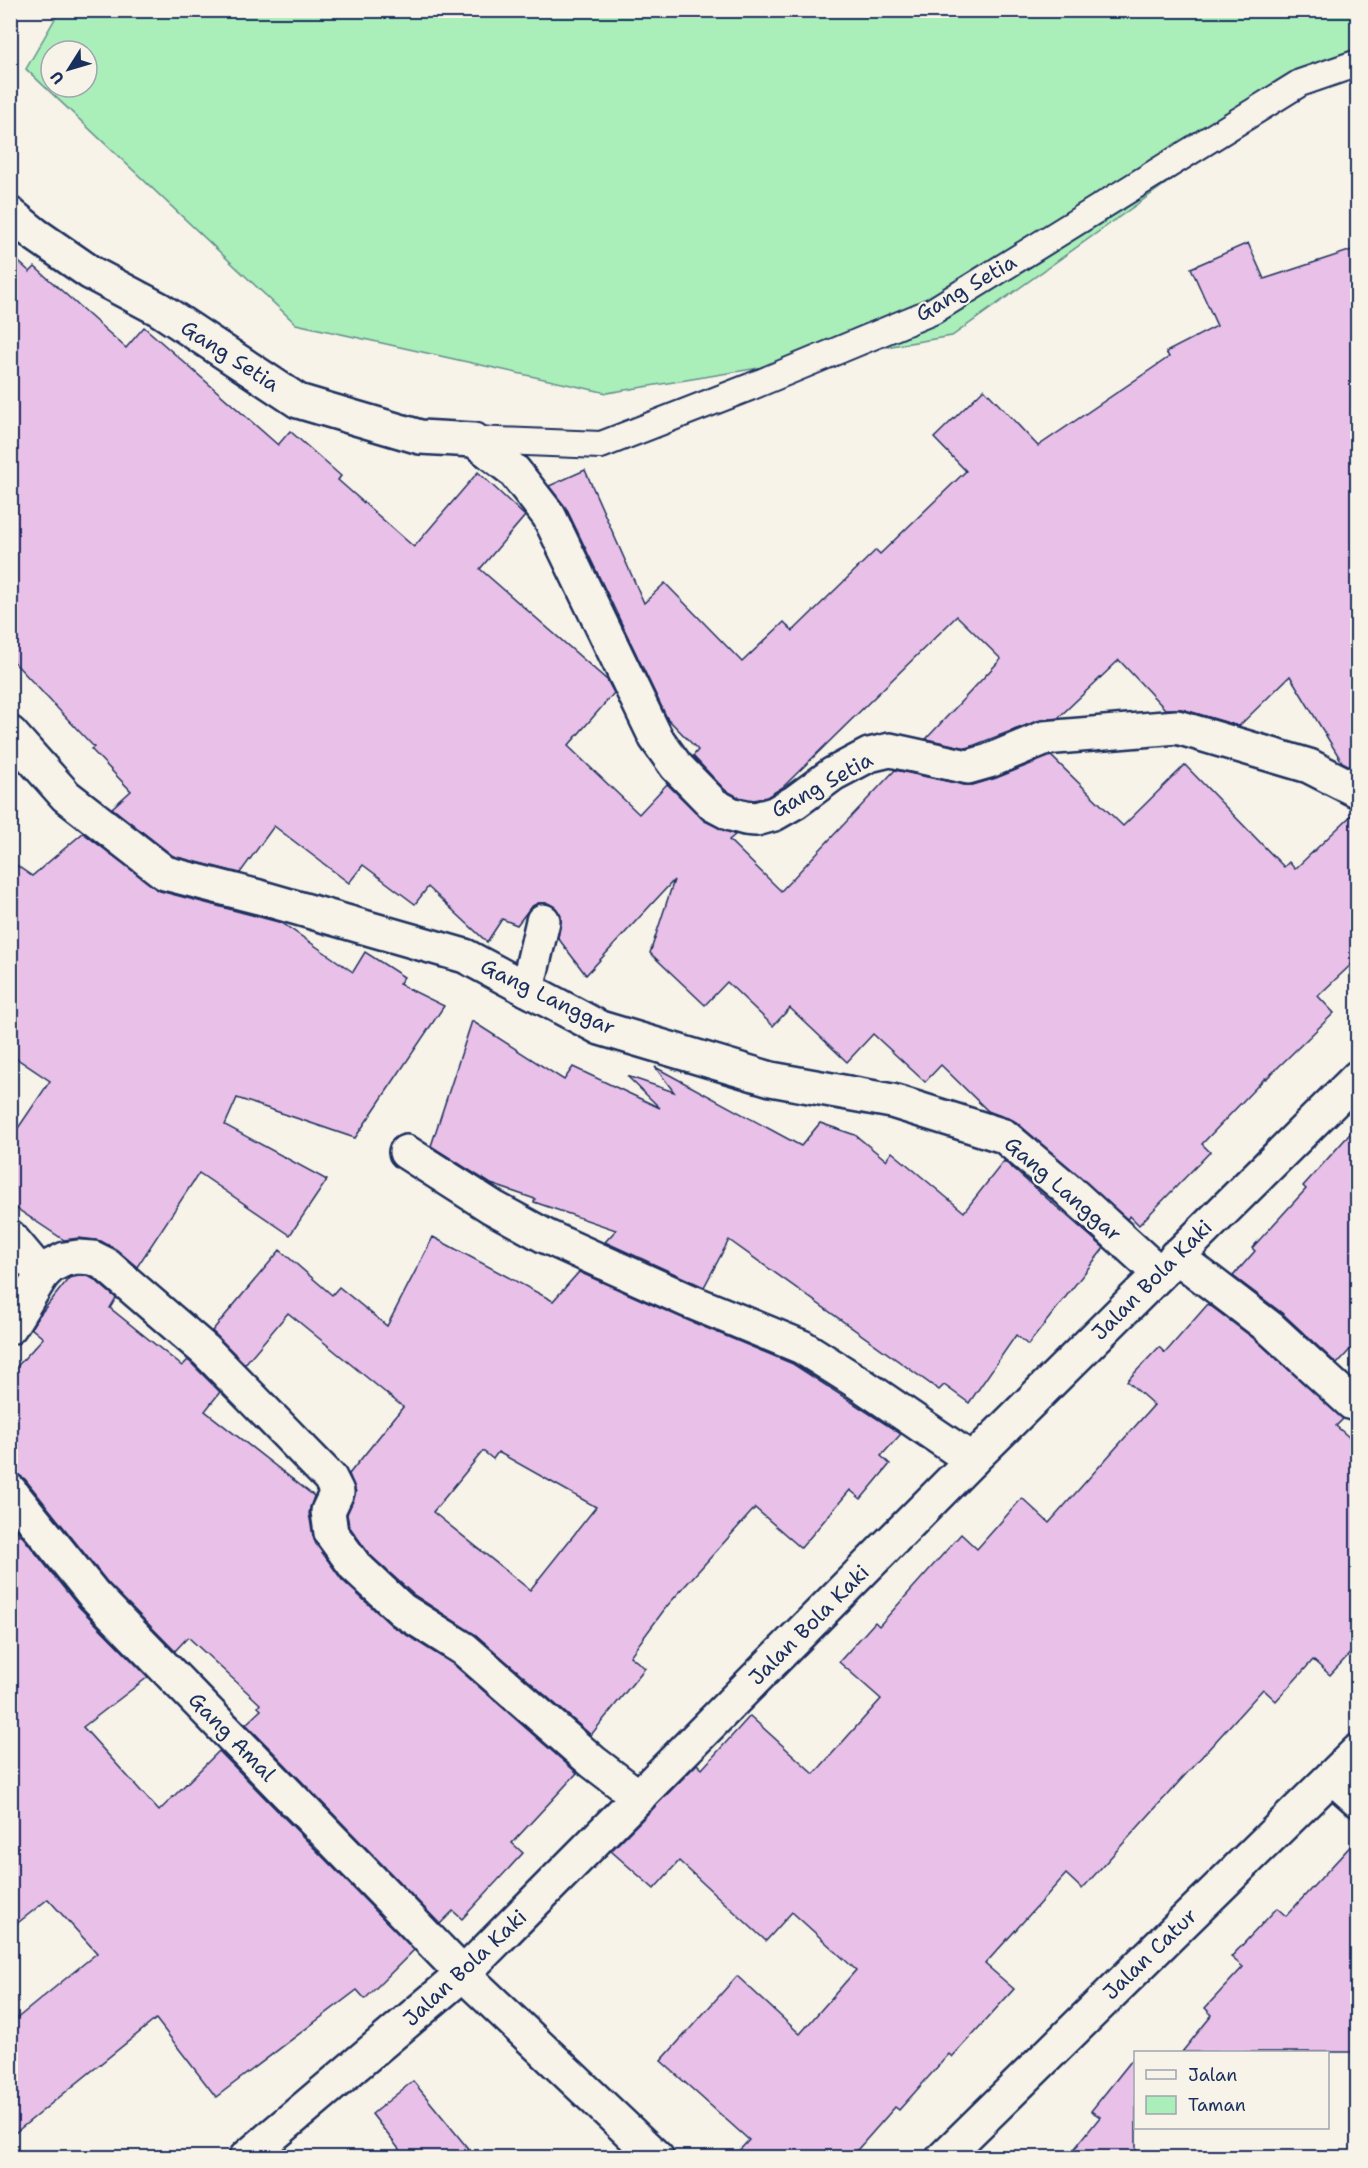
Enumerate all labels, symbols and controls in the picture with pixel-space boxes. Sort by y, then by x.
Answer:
north arrow [39,39,99,99]
text: U [46,67,69,88]
street label: Gang Setia [910,248,1022,328]
street label: Gang Setia [175,314,285,398]
street label: Gang Setia [766,746,878,824]
street label: Gang Langgar [476,952,620,1042]
street label: Gang Langgar [998,1130,1128,1248]
street label: Jalan Bola Kaki [1086,1214,1218,1346]
street label: Jalan Bola Kaki [743,1559,875,1691]
street label: Gang Amal [182,1686,282,1788]
street label: Jalan Catur [1097,1902,1203,2006]
street label: Jalan Bola Kaki [397,1903,533,2033]
legend [1134,2051,1329,2129]
text: Jalan [1188,2063,1237,2087]
text: Taman [1188,2093,1246,2117]

